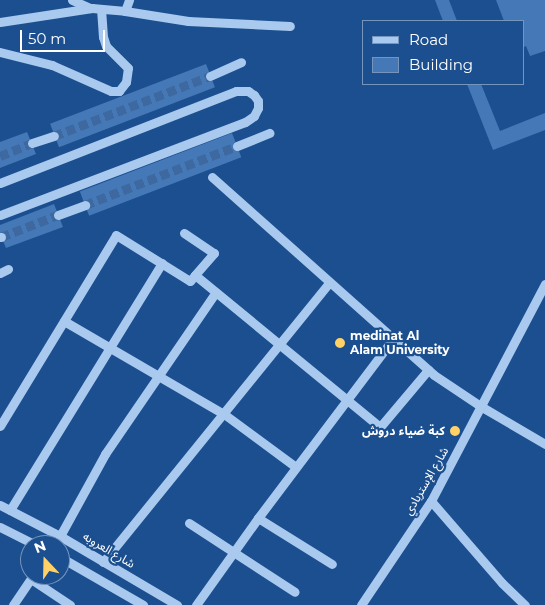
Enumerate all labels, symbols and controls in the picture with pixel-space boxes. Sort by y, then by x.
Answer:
scale bar [22,20,108,52]
legend [362,20,525,85]
text: 50 m [28,29,66,48]
text: Road [409,30,448,49]
text: Building [409,55,473,74]
place label: medinat Al Alam University [350,329,449,357]
marker: medinat Al Alam University [334,337,346,349]
place label: كبة ضياء دروش [362,424,445,438]
marker: كبة ضياء دروش [449,425,461,437]
street label: شارع الإستربادي [401,444,451,518]
street label: شارع العروبه [80,529,138,571]
north arrow [20,535,70,585]
text: N [31,537,48,557]

